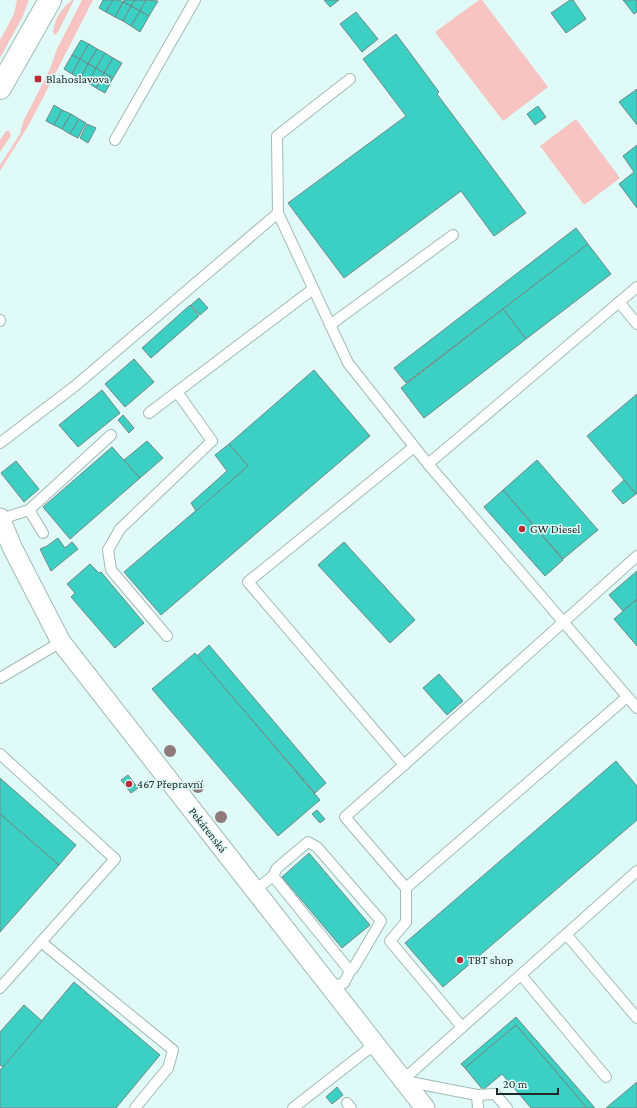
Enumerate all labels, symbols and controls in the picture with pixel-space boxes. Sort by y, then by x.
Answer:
place label: Blahoslavova [46,72,110,86]
marker: Blahoslavova [33,74,43,84]
place label: GW Diesel [530,522,580,536]
marker: GW Diesel [517,524,527,534]
place label: 467 Přepravní [137,777,204,791]
marker: 467 Přepravní [124,779,134,789]
street label: Pekárenská [186,804,230,856]
place label: TBT shop [468,953,513,967]
marker: TBT shop [455,955,465,965]
scale bar [497,1070,558,1096]
text: 20 m [503,1077,528,1091]

